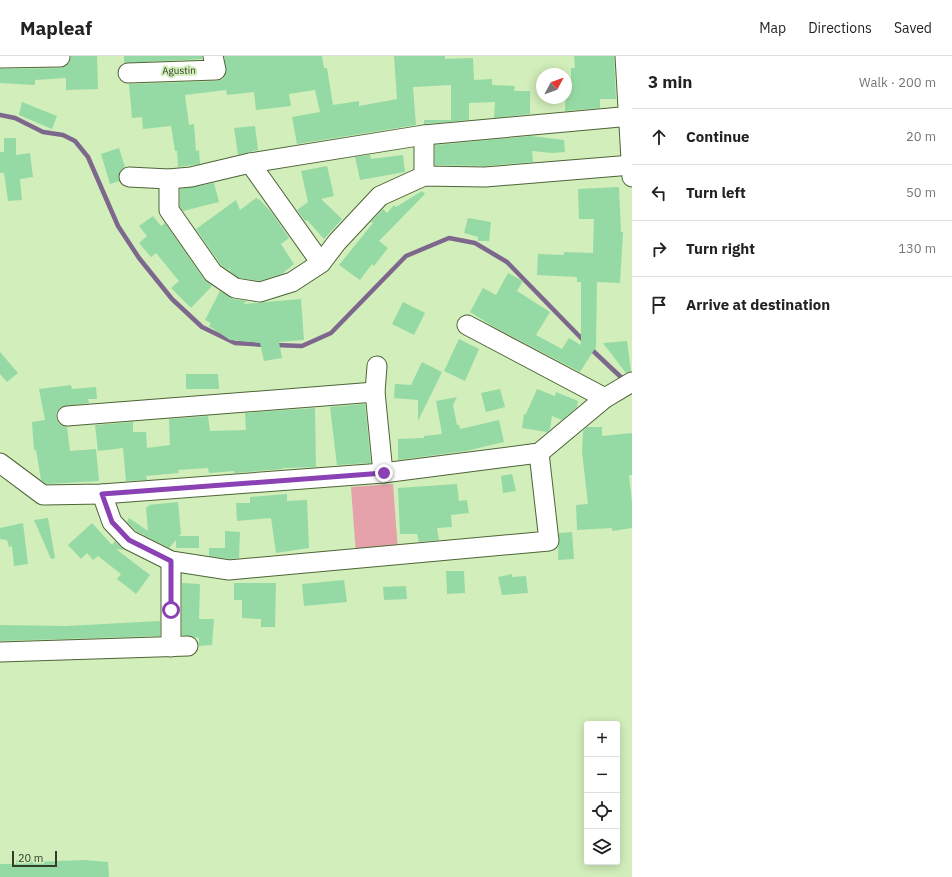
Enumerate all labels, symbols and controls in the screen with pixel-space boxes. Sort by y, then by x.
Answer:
text: Mapleaf [20,16,92,40]
text: Map [759,19,786,37]
text: Directions [808,19,872,37]
text: Saved [894,19,932,37]
street label: Agustin [162,64,196,77]
north arrow [536,68,572,104]
text: 3 min [648,71,692,93]
text: Walk · 200 m [859,74,936,91]
icon: ahead [648,126,670,148]
text: Continue [686,127,750,146]
text: 20 m [906,128,936,145]
icon: left [648,182,670,204]
text: Turn left [686,183,746,202]
text: 50 m [906,184,936,201]
icon: right [648,238,670,260]
text: Turn right [686,239,755,258]
text: 130 m [898,240,936,257]
icon: arrive [648,294,670,316]
text: Arrive at destination [686,295,830,314]
route end [375,464,393,482]
route start [162,601,180,619]
map controls [584,721,620,865]
button: + [584,721,620,757]
button: − [584,757,620,793]
button: locate [584,793,620,829]
button: layers [584,829,620,865]
scale bar [12,849,57,868]
text: 20 m [18,851,43,865]

